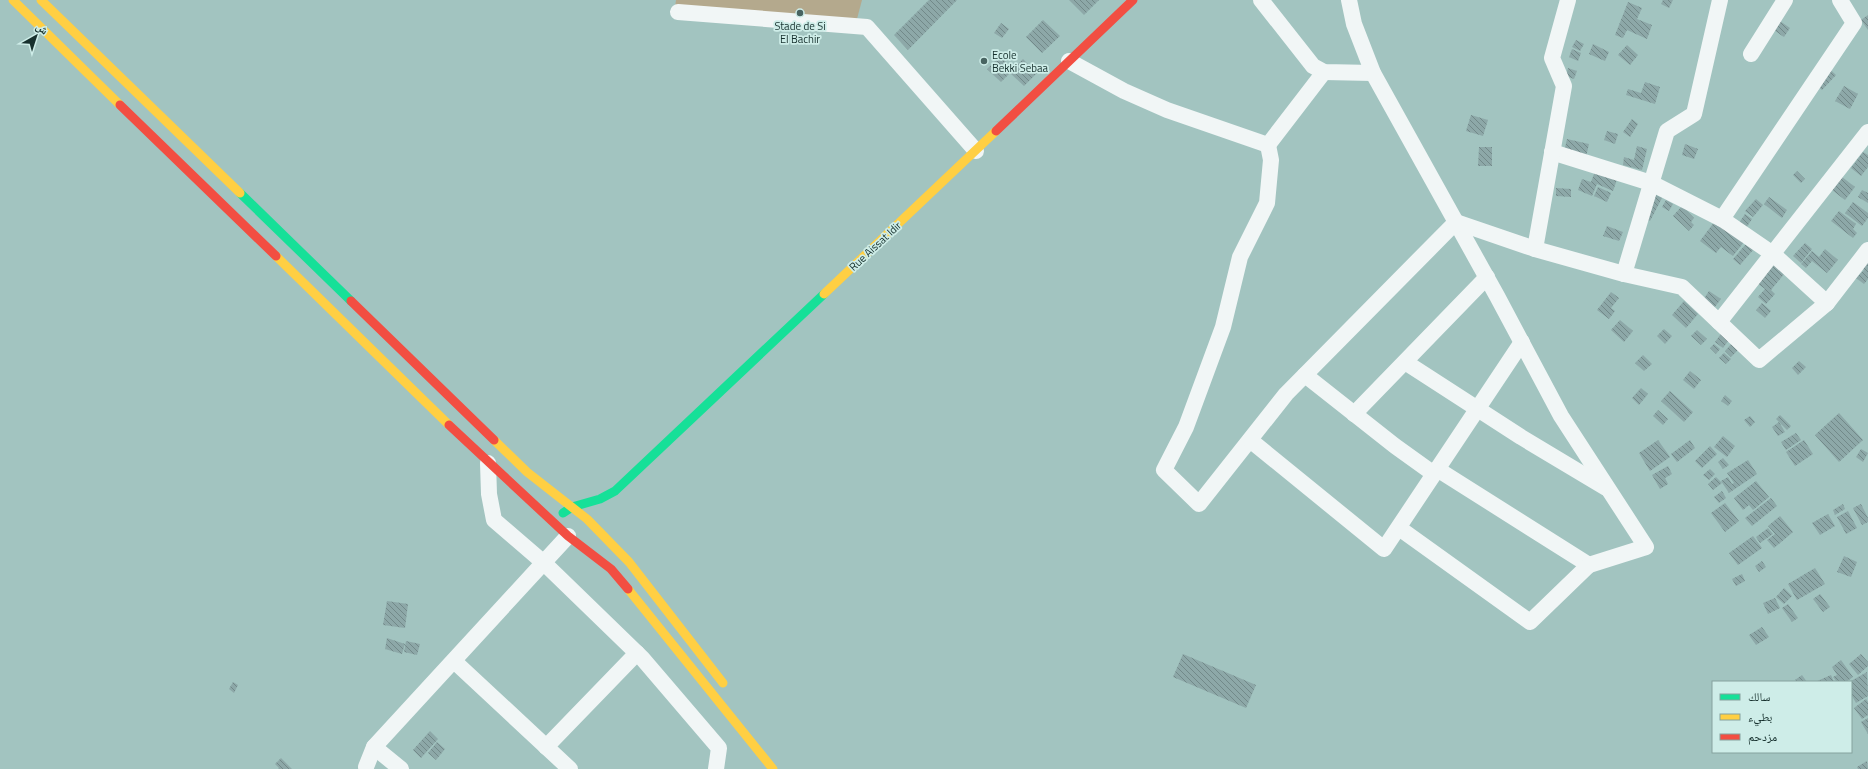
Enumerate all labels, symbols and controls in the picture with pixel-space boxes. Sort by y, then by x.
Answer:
marker: Stade de Si El Bachir [795,8,805,18]
north arrow [16,16,56,56]
text: ش [33,18,52,38]
place label: Stade de Si El Bachir [774,18,826,47]
place label: Ecole Bekki Sebaa [992,47,1049,76]
marker: Ecole Bekki Sebaa [979,56,989,66]
street label: Rue Aissat Idir [845,217,905,274]
legend [1712,681,1852,753]
text: سالك [1748,687,1770,706]
text: بطيء [1748,707,1772,727]
text: مزدحم [1748,727,1777,746]

